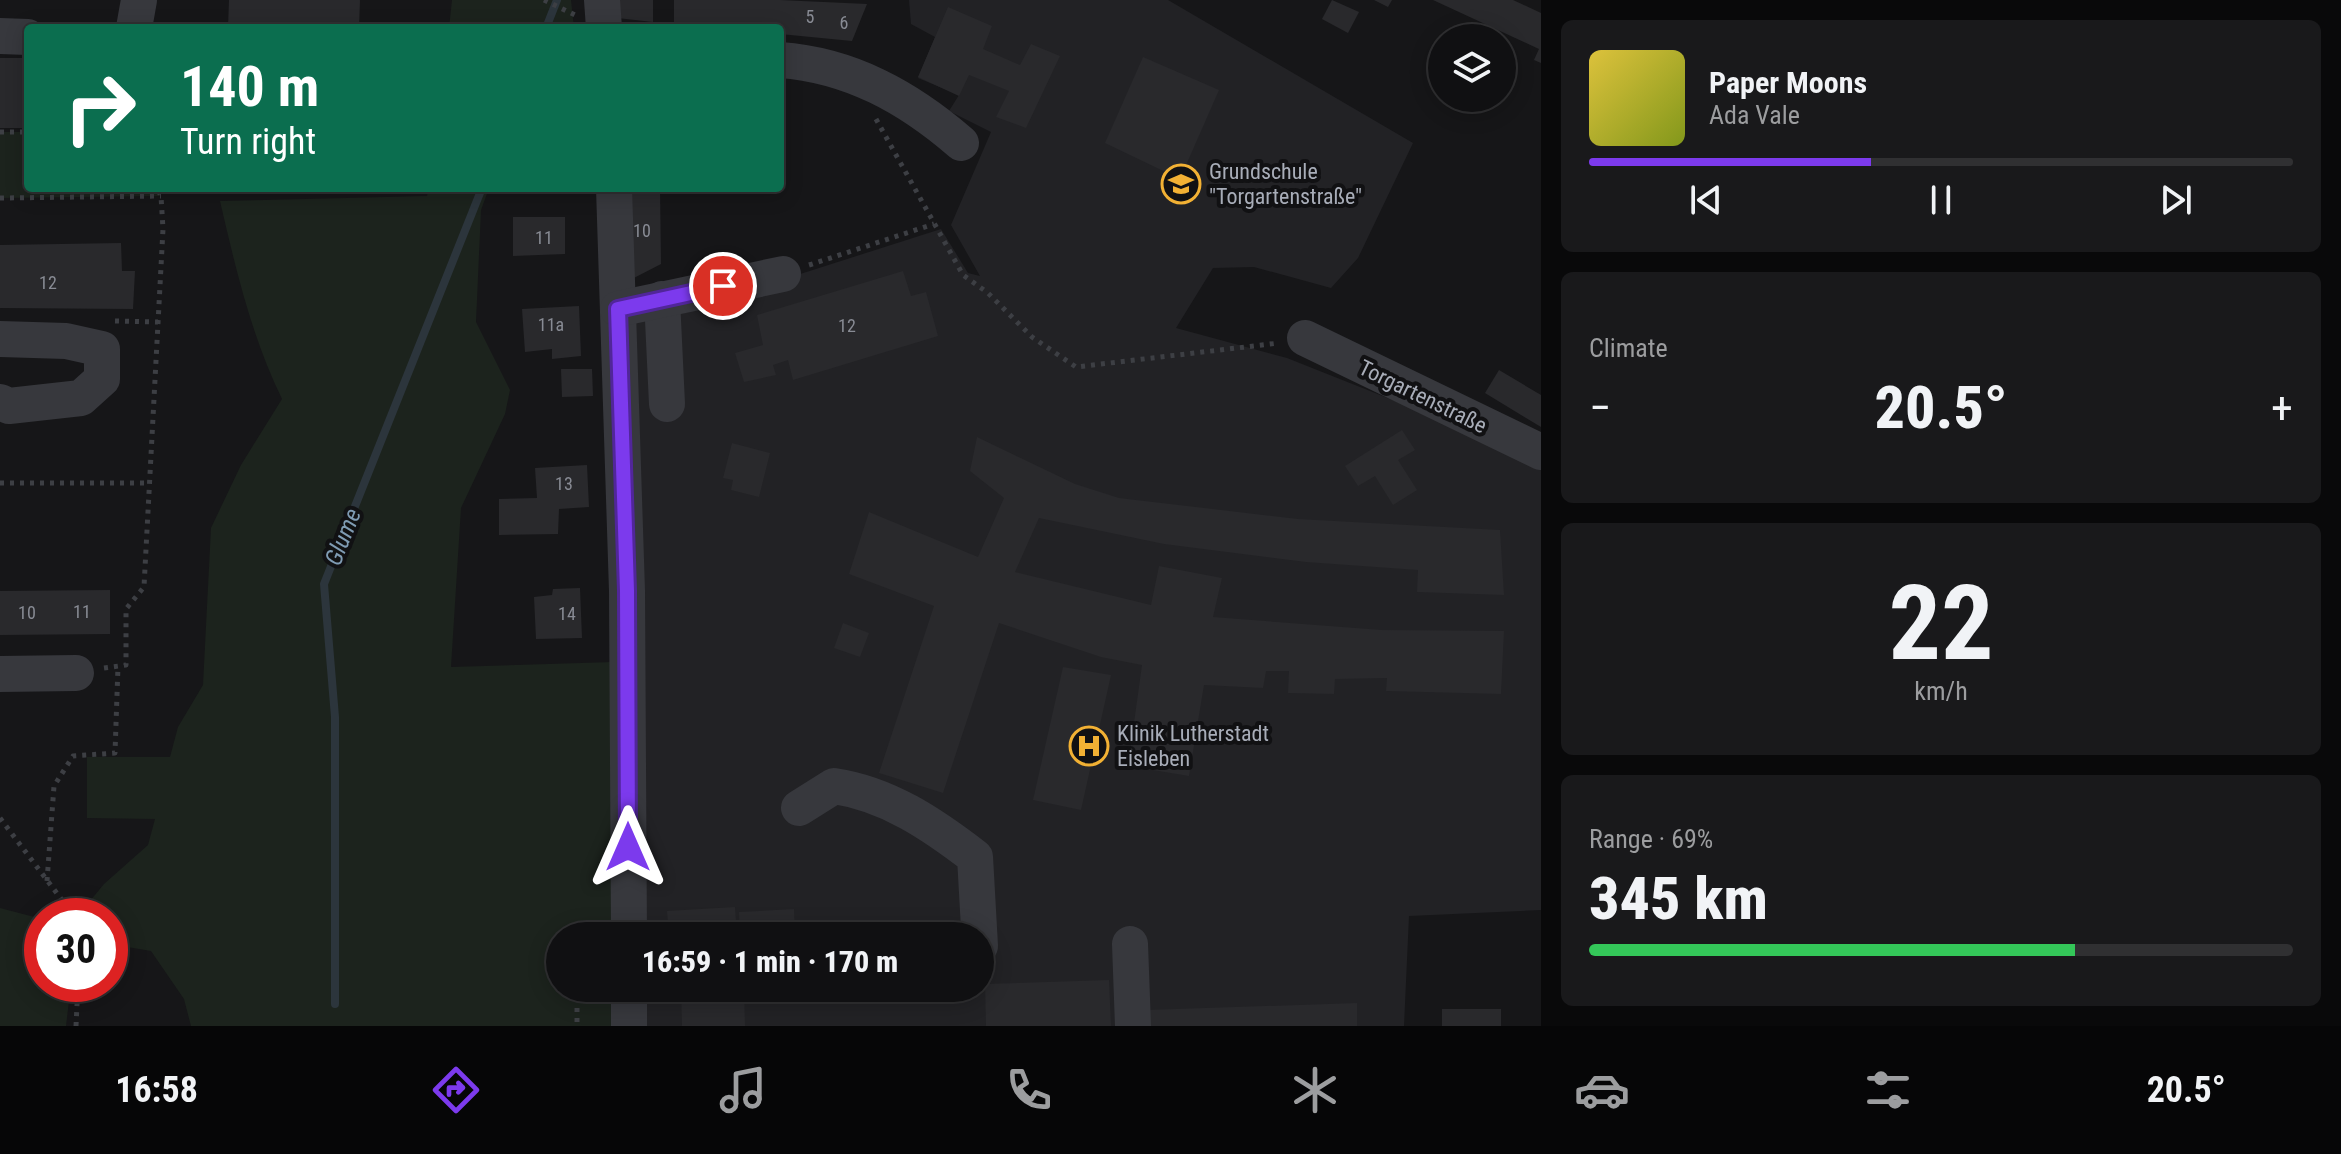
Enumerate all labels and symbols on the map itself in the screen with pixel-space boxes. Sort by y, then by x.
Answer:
house number: 5 [806,6,815,27]
house number: 6 [840,12,848,33]
place label: Grundschule "Torgartenstraße" [1209,159,1362,209]
school or university icon: Grundschule "Torgartenstraße" [1160,163,1202,205]
house number: 10 [633,220,651,241]
house number: 11 [535,227,553,248]
pin [689,252,757,320]
house number: 12 [39,272,57,293]
house number: 11a [538,314,564,335]
house number: 12 [838,315,856,336]
street label: Torgartenstraße [1355,355,1491,438]
house number: 13 [555,473,573,494]
water label: Glume [319,504,367,570]
house number: 11 [73,601,91,622]
house number: 10 [18,602,36,623]
house number: 14 [558,603,576,624]
place label: Klinik Lutherstadt Eisleben [1117,721,1269,771]
hospital icon: Klinik Lutherstadt Eisleben [1068,725,1110,767]
position arrow [586,805,670,889]
speed limit sign: 30 [24,898,128,1002]

